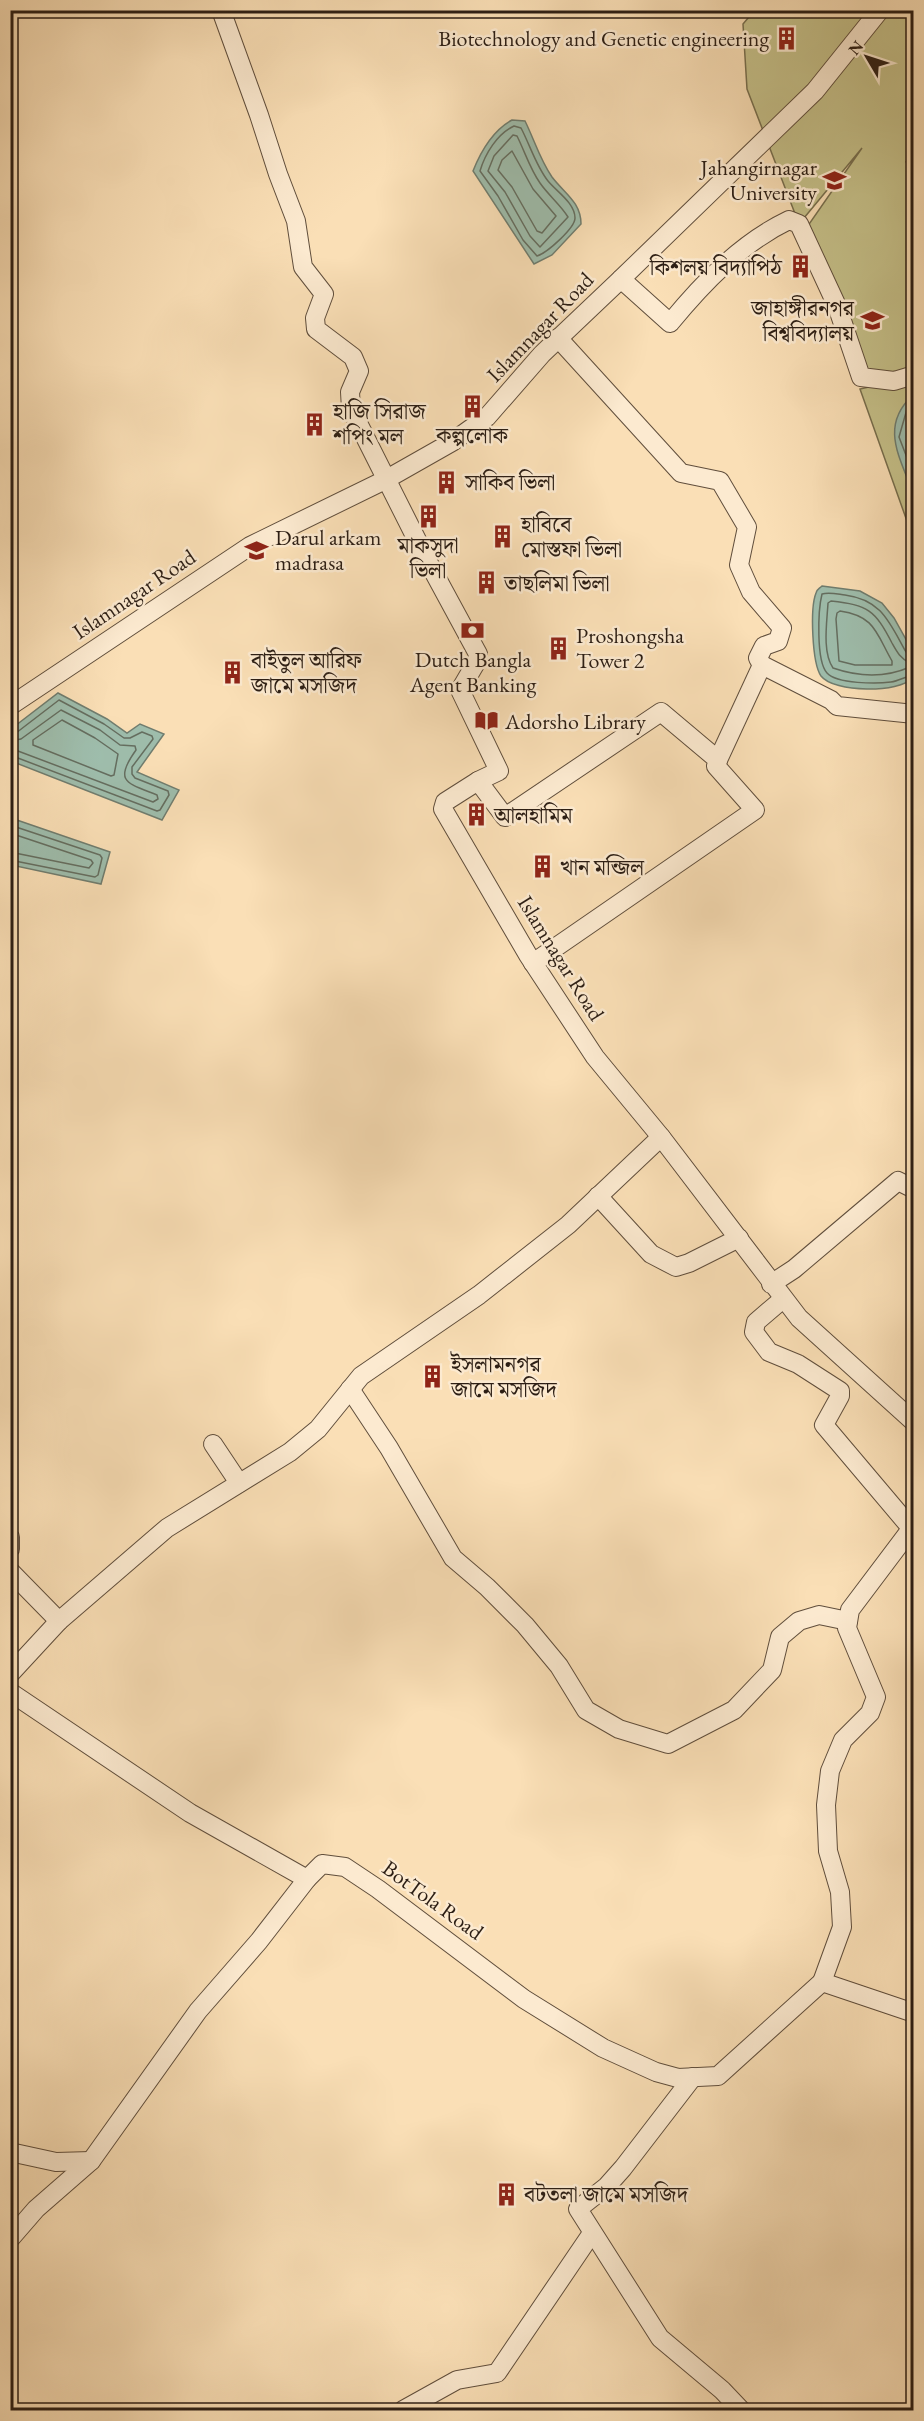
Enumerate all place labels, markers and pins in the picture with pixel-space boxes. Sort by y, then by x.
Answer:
place label: Biotechnology and Genetic engineering [438,24,769,53]
building icon: Biotechnology and Genetic engineering [774,25,800,51]
place label: Jahangirnagar University [699,153,818,207]
school or university icon: Jahangirnagar University [822,167,848,193]
place label: কিশলয় বিদ্যাপিঠ [649,253,783,282]
building icon: কিশলয় বিদ্যাপিঠ [787,254,813,280]
place label: জাহাঙ্গীরনগর বিশ্ববিদ্যালয় [750,294,855,348]
school or university icon: জাহাঙ্গীরনগর বিশ্ববিদ্যালয় [859,308,885,334]
building icon: কল্পলোক [459,393,485,419]
place label: হাজি সিরাজ শপিং মল [332,397,427,451]
building icon: হাজি সিরাজ শপিং মল [302,411,328,437]
place label: কল্পলোক [435,421,509,450]
place label: সাকিব ভিলা [464,468,555,497]
building icon: সাকিব ভিলা [434,469,460,495]
building icon: মাকসুদা ভিলা [415,503,441,529]
place label: হাবিবে মোস্তফা ভিলা [520,510,622,564]
place label: Darul arkam madrasa [275,523,381,577]
building icon: হাবিবে মোস্তফা ভিলা [490,524,516,550]
place label: মাকসুদা ভিলা [396,531,459,585]
school or university icon: Darul arkam madrasa [244,537,270,563]
place label: তাছলিমা ভিলা [503,569,610,598]
building icon: তাছলিমা ভিলা [473,570,499,596]
bank icon: Dutch Bangla Agent Banking [460,617,486,643]
place label: Proshongsha Tower 2 [576,621,684,675]
building icon: Proshongsha Tower 2 [545,635,571,661]
place label: Dutch Bangla Agent Banking [409,645,537,699]
place label: বাইতুল আরিফ জামে মসজিদ [250,646,363,700]
building icon: বাইতুল আরিফ জামে মসজিদ [220,660,246,686]
place label: Adorsho Library [504,707,646,736]
library icon: Adorsho Library [474,708,500,734]
place label: আলহামিম [493,801,573,830]
building icon: আলহামিম [463,802,489,828]
place label: খান মন্জিল [560,853,645,882]
building icon: খান মন্জিল [529,854,555,880]
place label: ইসলামনগর জামে মসজিদ [450,1350,557,1404]
building icon: ইসলামনগর জামে মসজিদ [420,1364,446,1390]
place label: বটতলা জামে মসজিদ [523,2180,689,2209]
building icon: বটতলা জামে মসজিদ [493,2181,519,2207]

